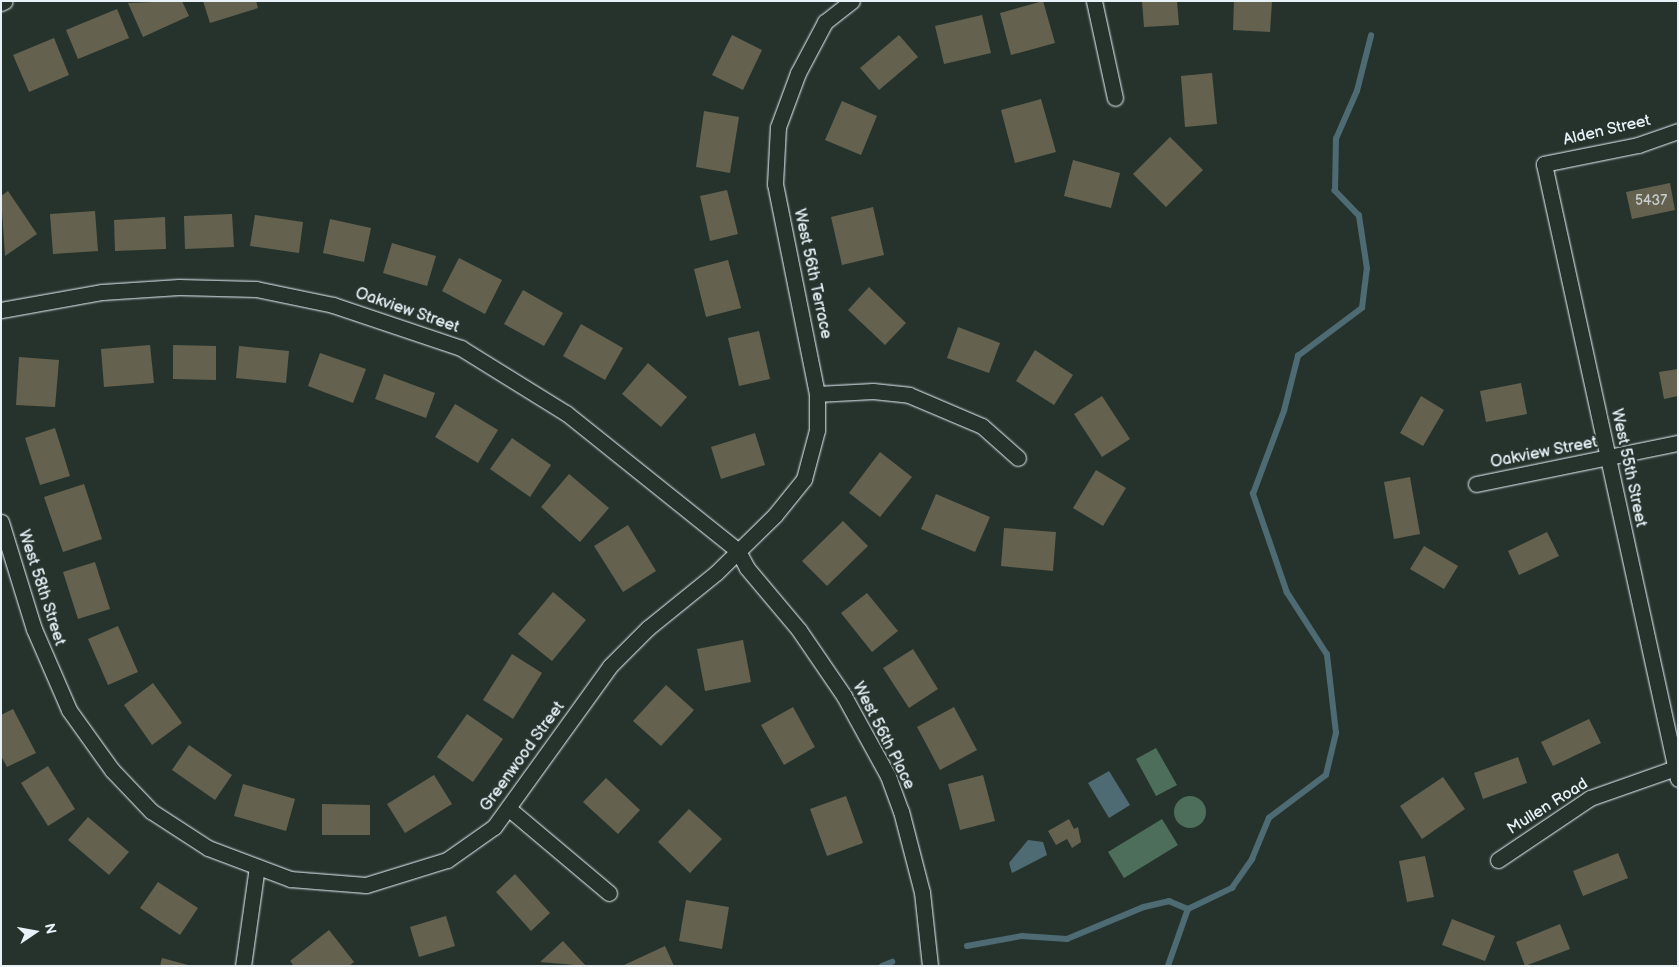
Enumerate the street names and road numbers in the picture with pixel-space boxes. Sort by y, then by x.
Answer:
street label: Alden Street [1561,112,1653,150]
street label: West 56th Terrace [789,207,835,341]
street label: Oakview Street [352,284,462,338]
street label: West 55th Street [1606,407,1650,529]
street label: Oakview Street [1489,433,1599,473]
street label: West 58th Street [13,528,69,648]
street label: West 56th Place [848,679,918,793]
street label: Greenwood Street [477,698,569,816]
street label: Mullen Road [1504,775,1592,839]

